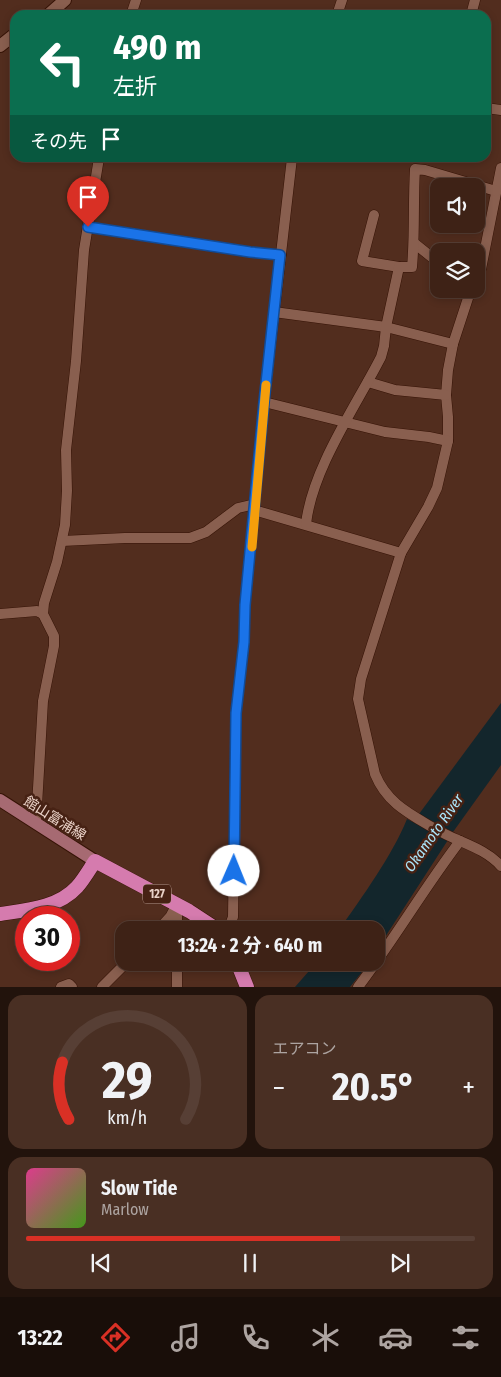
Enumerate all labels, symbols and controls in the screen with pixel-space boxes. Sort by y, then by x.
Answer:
text: 490 m [113,26,202,68]
icon: left [30,30,95,95]
text: 左折 [113,73,157,100]
icon: arrive [97,125,125,153]
text: その先 [30,130,87,153]
pin [67,176,109,227]
map controls [430,178,485,298]
button: sound [430,178,485,233]
icon: arrive [74,183,102,211]
button: layers [430,243,485,298]
water label: Okamoto River [401,790,468,875]
street label: 館山富浦線 [21,793,89,844]
position arrow [207,844,259,896]
road number: 127 [143,884,171,904]
speed limit sign: 30 [15,906,80,971]
text: 13:24 · 2 分 · 640 m [178,934,322,957]
text: エアコン [273,1039,337,1058]
text: 29 [101,1049,153,1112]
text: 20.5° [332,1064,415,1110]
text: − [273,1071,285,1104]
text: + [462,1071,475,1104]
text: km/h [107,1107,147,1129]
text: Slow Tide [101,1177,177,1200]
text: Marlow [101,1200,149,1219]
icon: previous [87,1249,115,1277]
icon: pause [236,1249,264,1277]
icon: next [386,1249,414,1277]
icon: directions [98,1320,133,1355]
icon: music [168,1320,203,1355]
icon: phone [238,1320,273,1355]
icon: climate [308,1320,343,1355]
icon: car [378,1320,413,1355]
icon: filters [448,1320,483,1355]
text: 13:22 [18,1324,63,1351]

